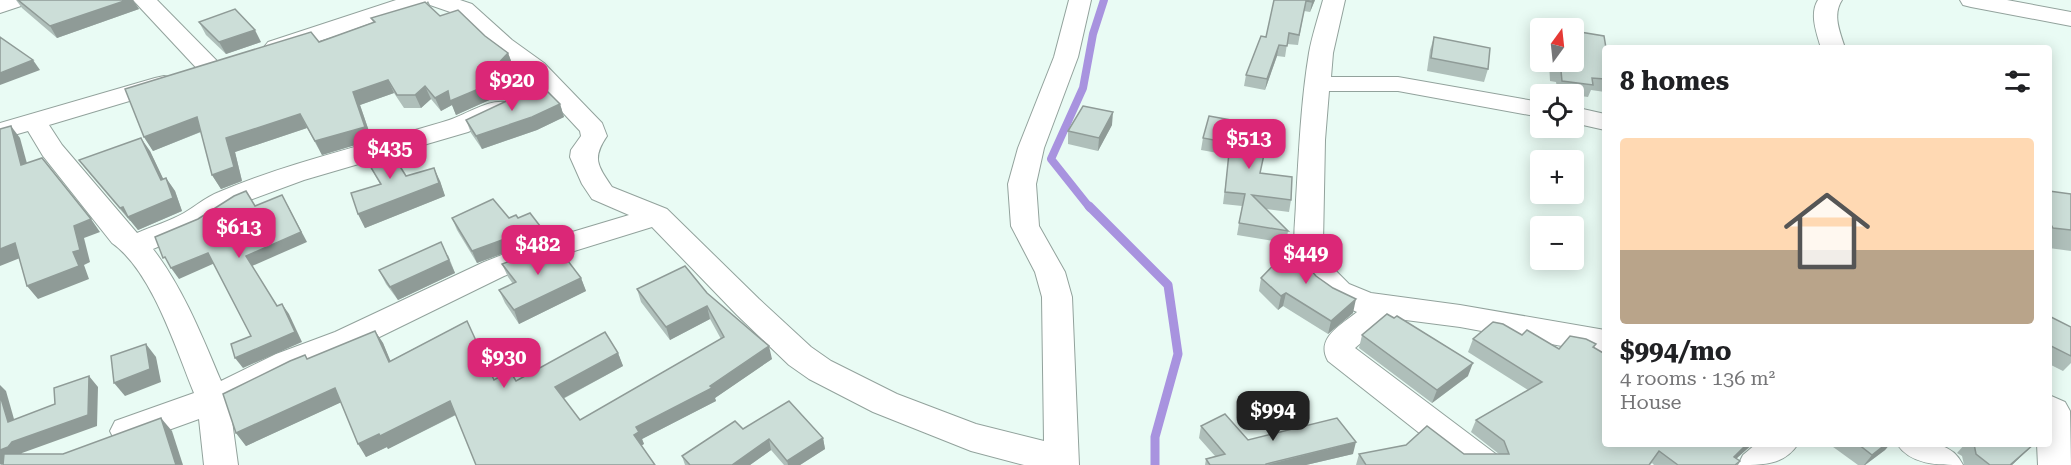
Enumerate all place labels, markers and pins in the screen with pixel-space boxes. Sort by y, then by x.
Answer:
pin: $920 [476,61,548,112]
pin: $513 [1213,119,1285,170]
pin: $435 [354,129,426,180]
pin: $613 [203,208,275,259]
pin: $482 [502,225,574,276]
pin: $449 [1270,234,1342,285]
pin: $930 [468,338,540,389]
pin: $994 [1237,391,1309,442]

